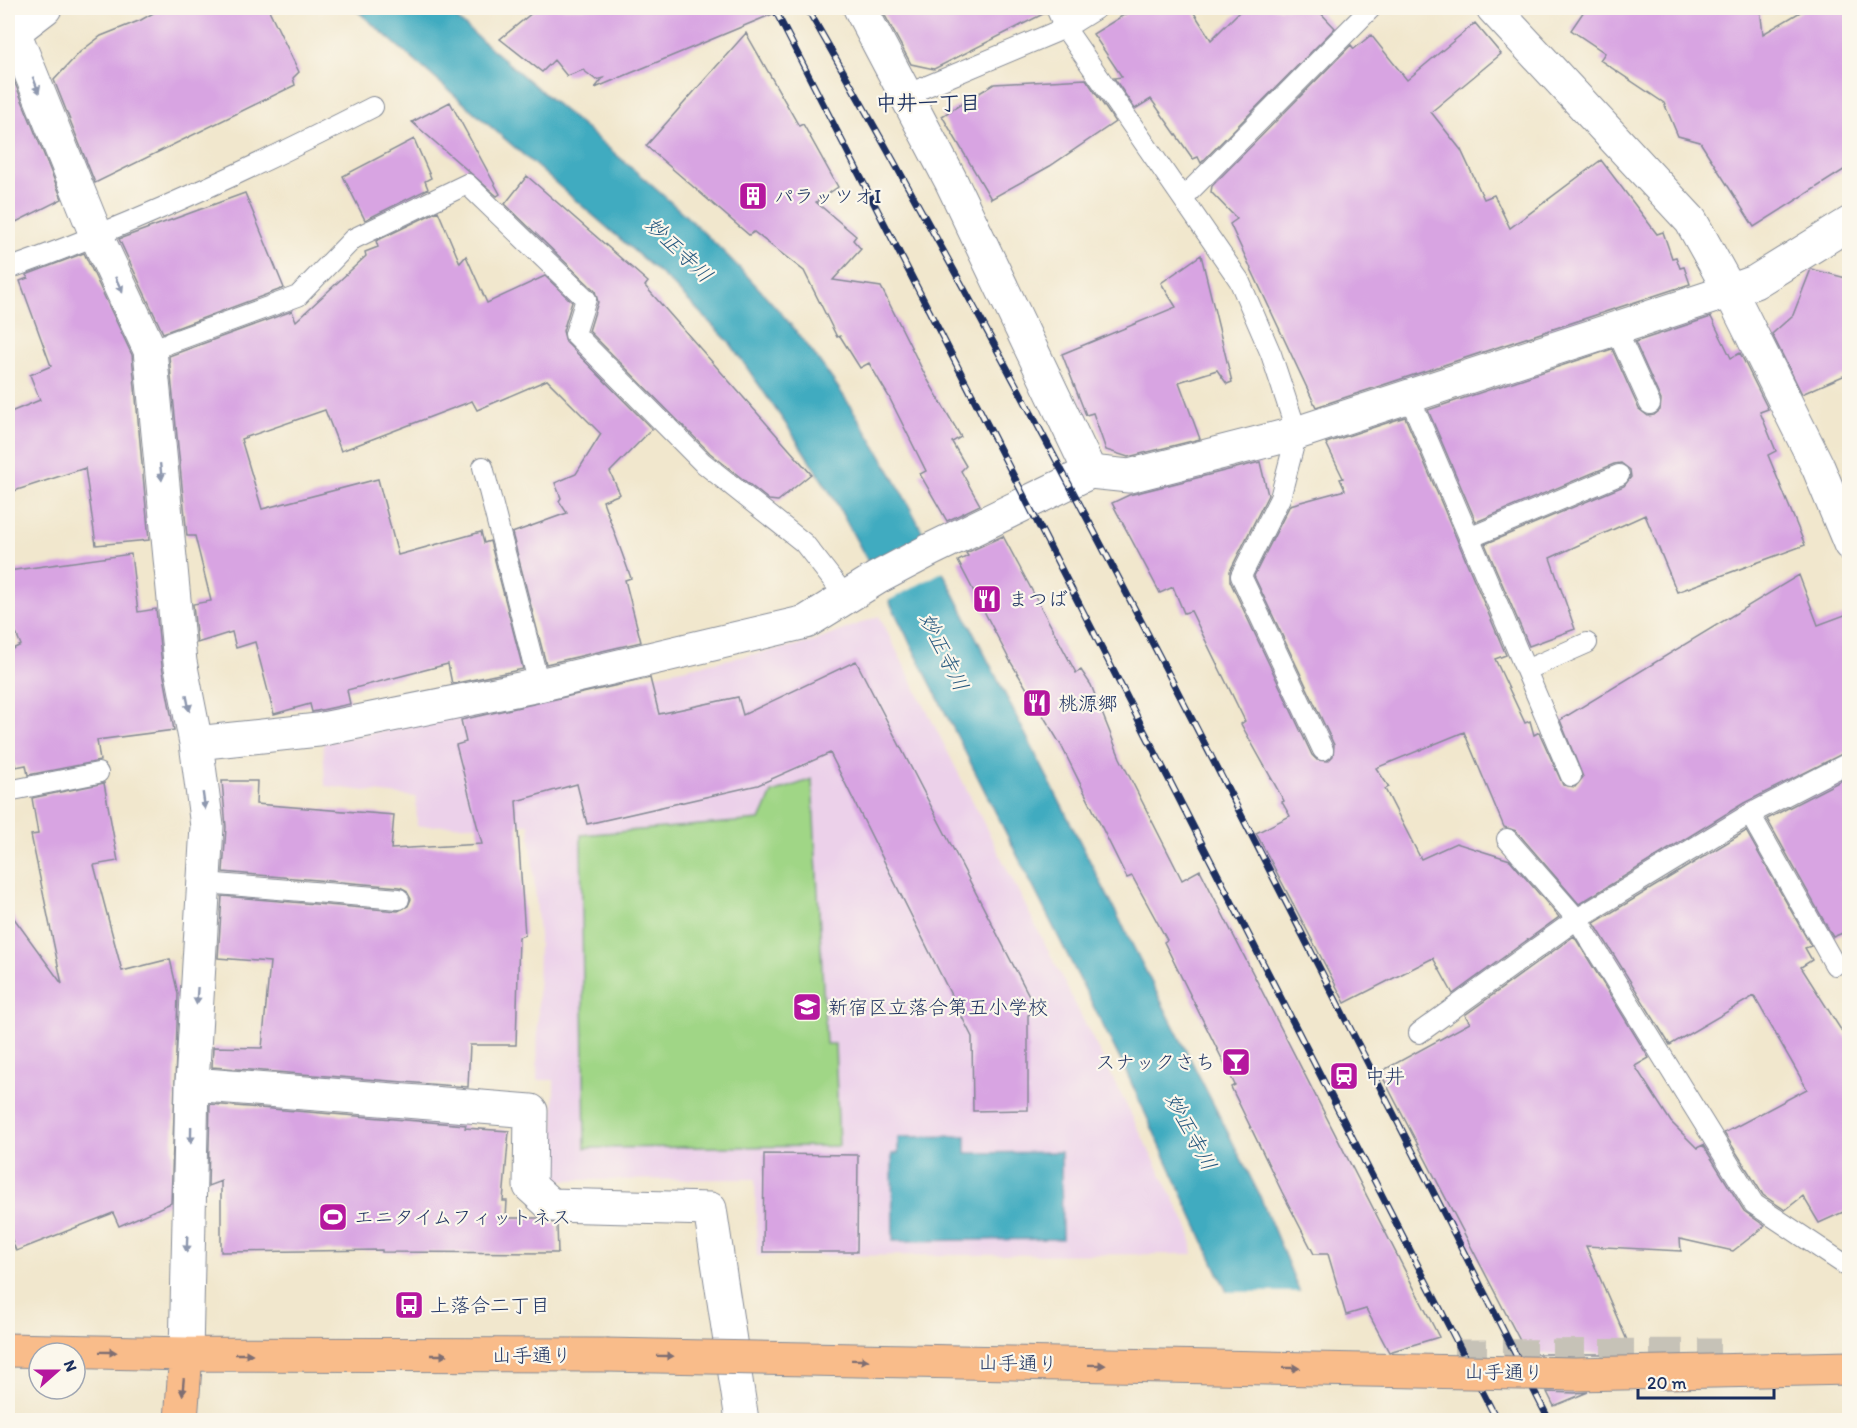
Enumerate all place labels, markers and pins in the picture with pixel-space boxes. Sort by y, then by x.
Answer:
building icon: パラッツオI [737,180,769,212]
place label: パラッツオI [774,184,881,208]
restaurant icon: まつば [971,583,1003,615]
place label: まつば [1008,587,1068,611]
restaurant icon: 桃源郷 [1021,687,1053,719]
place label: 桃源郷 [1058,691,1118,715]
school or university icon: 新宿区立落合第五小学校 [791,991,823,1023]
place label: 新宿区立落合第五小学校 [828,995,1048,1019]
bar icon: スナックさち [1220,1046,1252,1078]
place label: スナックさち [1095,1050,1215,1074]
station icon: 中井 [1328,1060,1360,1092]
place label: 中井 [1365,1064,1405,1088]
sports icon: エニタイムフィットネス [317,1201,349,1233]
place label: エニタイムフィットネス [354,1205,572,1229]
bus stop icon: 上落合二丁目 [393,1289,425,1321]
place label: 上落合二丁目 [430,1293,550,1317]

